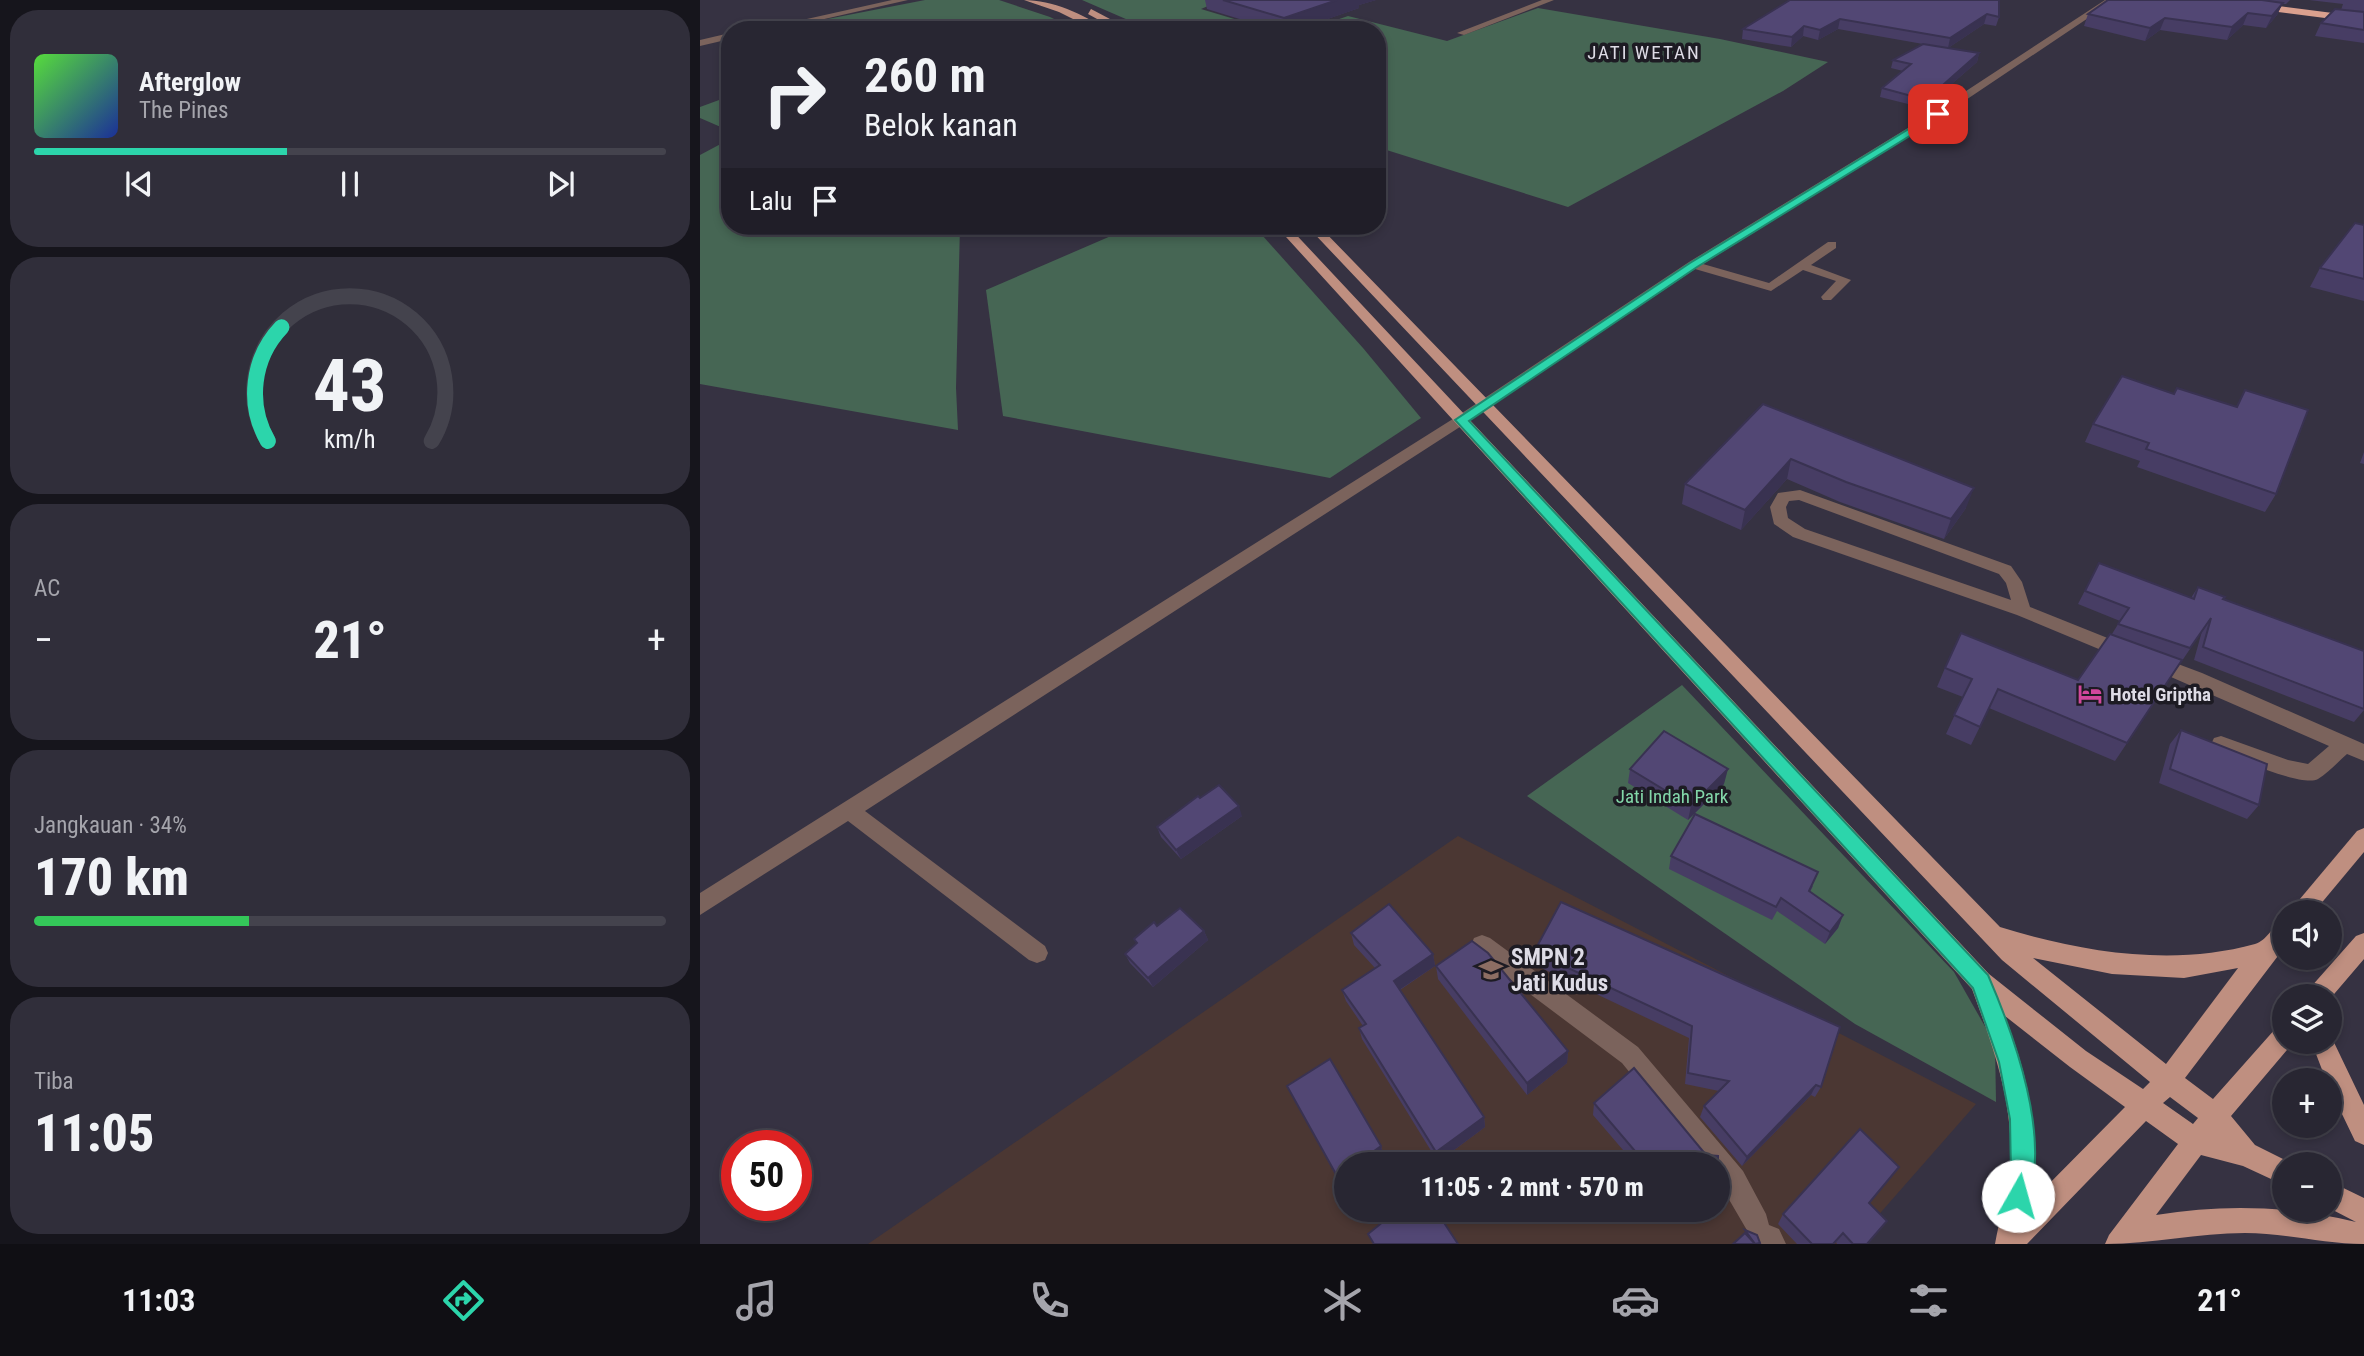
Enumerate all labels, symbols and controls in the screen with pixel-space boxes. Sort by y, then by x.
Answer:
district label: JATI WETAN [1587,41,1701,64]
text: 260 m [864,47,986,104]
icon: right [749,49,840,140]
text: Afterglow [139,67,241,97]
pin [1908,84,1968,144]
icon: arrive [1919,95,1957,133]
text: The Pines [139,97,229,124]
text: Belok kanan [864,106,1018,144]
icon: previous [120,165,158,203]
icon: pause [331,165,369,203]
icon: next [542,165,580,203]
icon: arrive [806,182,844,220]
text: Lalu [749,186,792,216]
text: 43 [313,344,387,430]
text: km/h [324,425,376,454]
text: AC [34,575,60,602]
text: 21° [313,610,387,671]
text: − [34,618,53,662]
text: + [647,618,666,662]
hotel icon: Hotel Griptha [2076,680,2104,708]
place label: Hotel Griptha [2110,683,2211,706]
park label: Jati Indah Park [1616,785,1729,808]
text: Jangkauan · 34% [34,812,187,839]
text: 170 km [34,847,189,908]
map controls [2272,900,2342,1222]
button: sound [2272,900,2342,970]
place label: SMPN 2 Jati Kudus [1511,944,1608,997]
school or university icon: SMPN 2 Jati Kudus [1477,956,1505,984]
button: layers [2272,984,2342,1054]
text: Tiba [34,1068,74,1095]
button: + [2272,1068,2342,1138]
text: 11:05 [34,1103,154,1164]
speed limit sign: 50 [721,1130,812,1221]
button: − [2272,1152,2342,1222]
position arrow [1981,1159,2055,1233]
text: 11:05 · 2 mnt · 570 m [1420,1172,1644,1202]
icon: directions [439,1276,488,1325]
icon: music [732,1276,781,1325]
icon: phone [1025,1276,1074,1325]
icon: climate [1318,1276,1367,1325]
icon: car [1611,1276,1660,1325]
icon: filters [1904,1276,1953,1325]
text: 11:03 [122,1281,195,1319]
text: 21° [2197,1281,2242,1319]

